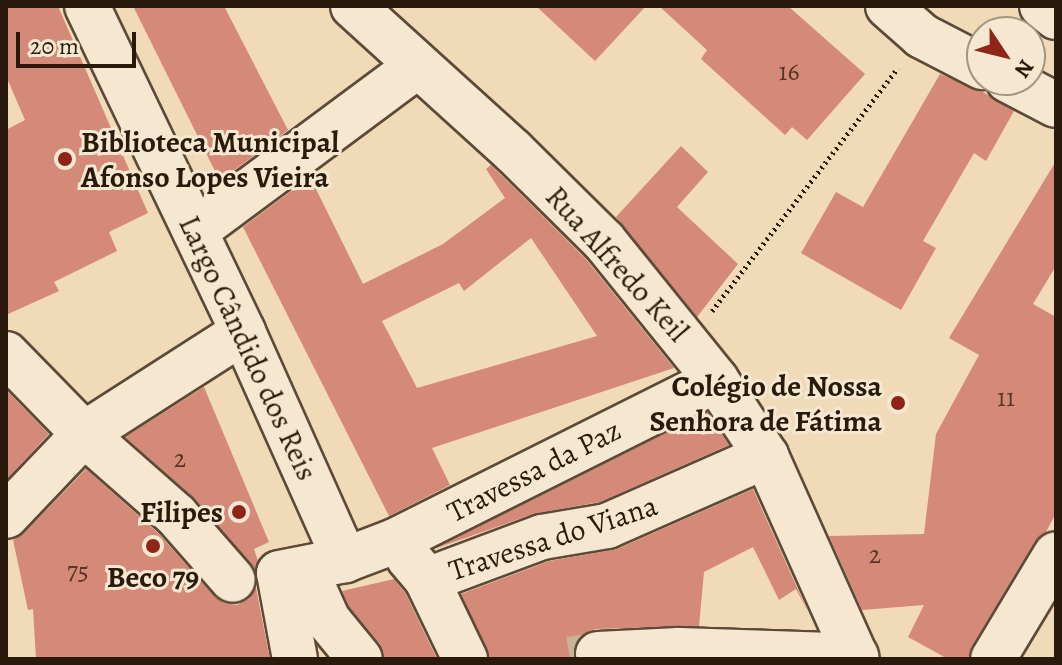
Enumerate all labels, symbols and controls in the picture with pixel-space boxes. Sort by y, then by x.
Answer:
scale bar [20,16,140,66]
north arrow [966,16,1046,96]
text: 20 m [30,30,79,62]
text: N [1007,53,1041,84]
house number: 16 [779,56,799,88]
place label: Biblioteca Municipal Afonso Lopes Vieira [81,124,339,194]
marker: Biblioteca Municipal Afonso Lopes Vieira [56,150,74,168]
street label: Rua Alfredo Keil [538,179,696,349]
street label: Largo Cândido dos Reis [171,210,325,486]
place label: Colégio de Nossa Senhora de Fátima [649,368,882,438]
house number: 11 [997,382,1015,414]
marker: Colégio de Nossa Senhora de Fátima [889,394,907,412]
street label: Travessa da Paz [441,412,627,530]
house number: 2 [174,443,186,475]
street label: Travessa do Viana [444,487,662,589]
place label: Filipes [140,494,223,530]
marker: Filipes [230,503,248,521]
marker: Beco 79 [144,537,162,555]
house number: 2 [869,539,881,571]
house number: 75 [67,555,89,587]
place label: Beco 79 [107,559,199,595]

